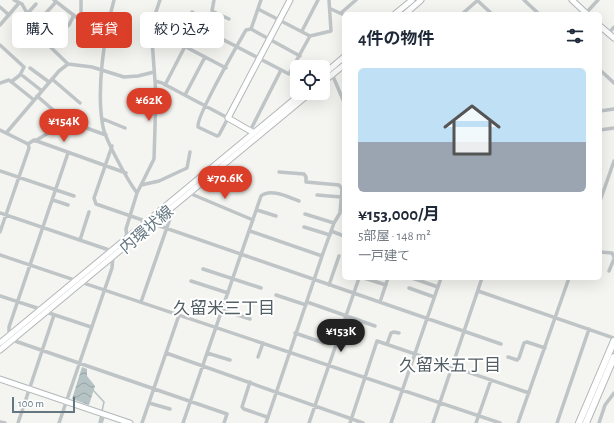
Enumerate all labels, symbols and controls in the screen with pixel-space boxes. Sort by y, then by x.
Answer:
chip: 購入 [12,12,68,48]
chip: 賃貸 [76,12,132,48]
chip: 絞り込み [140,12,224,48]
icon: filters [564,25,586,47]
text: 4件の物件 [358,30,435,47]
map controls [290,60,330,100]
button: locate [290,60,330,100]
pin: ¥62K [125,88,173,122]
text: ¥62K [136,94,162,107]
icon: home [436,94,508,166]
pin: ¥154K [36,109,92,143]
text: ¥154K [48,115,80,128]
pin: ¥70.6K [192,166,258,200]
text: ¥70.6K [207,172,243,185]
street label: 内環状線 [116,202,176,256]
text: ¥153,000/月 [358,206,440,223]
text: 5部屋 · 148 m² [358,230,431,243]
text: 一戸建て [358,250,410,263]
district label: 久留米三丁目 [173,299,275,317]
pin: ¥153K [313,319,369,353]
text: ¥153K [326,325,356,338]
district label: 久留米五丁目 [399,356,501,374]
scale bar [12,395,75,414]
text: 100 m [18,398,44,409]

